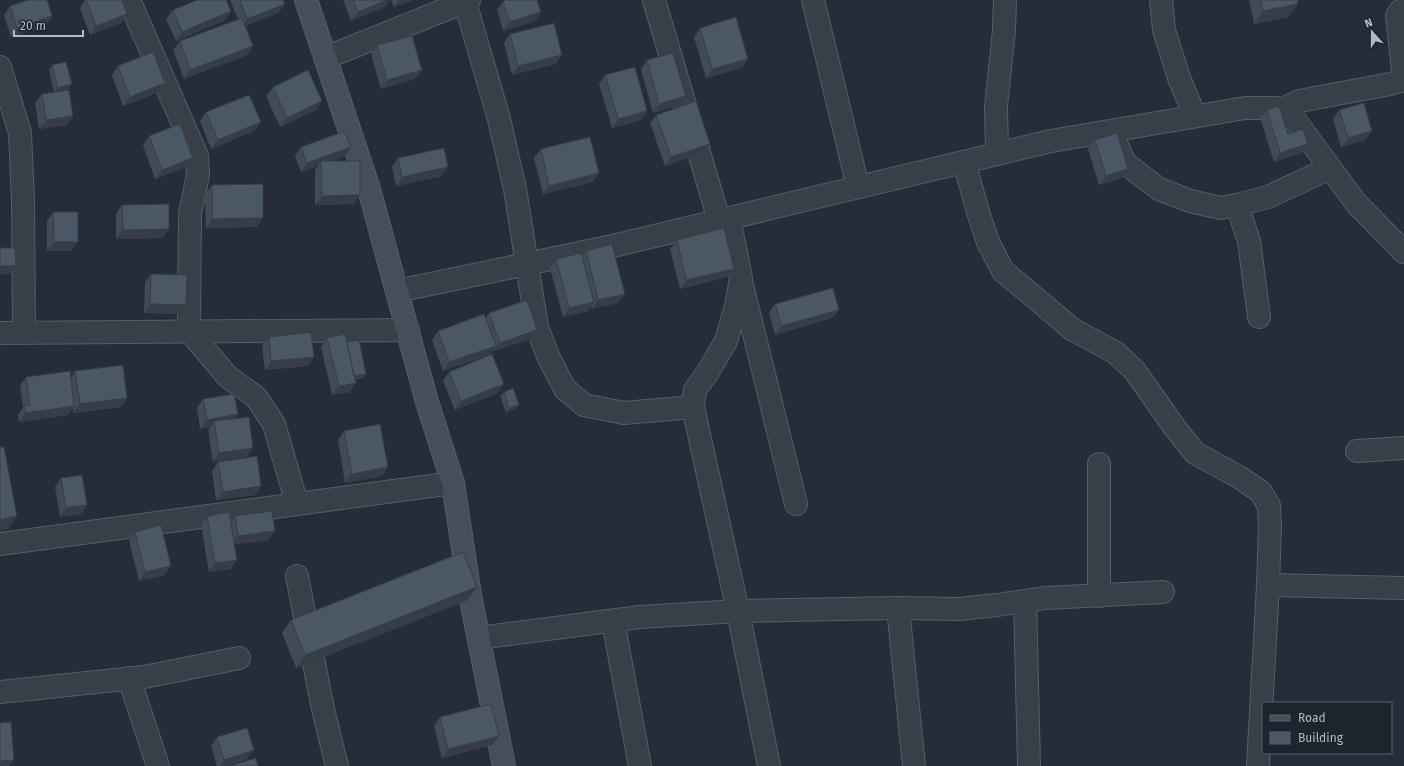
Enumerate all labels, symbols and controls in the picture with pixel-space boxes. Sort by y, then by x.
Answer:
scale bar [14,12,83,38]
north arrow [1352,12,1392,52]
text: N [1363,16,1374,31]
text: 20 m [20,19,46,33]
legend [1262,702,1392,754]
text: Road [1298,711,1326,725]
text: Building [1298,731,1344,745]

